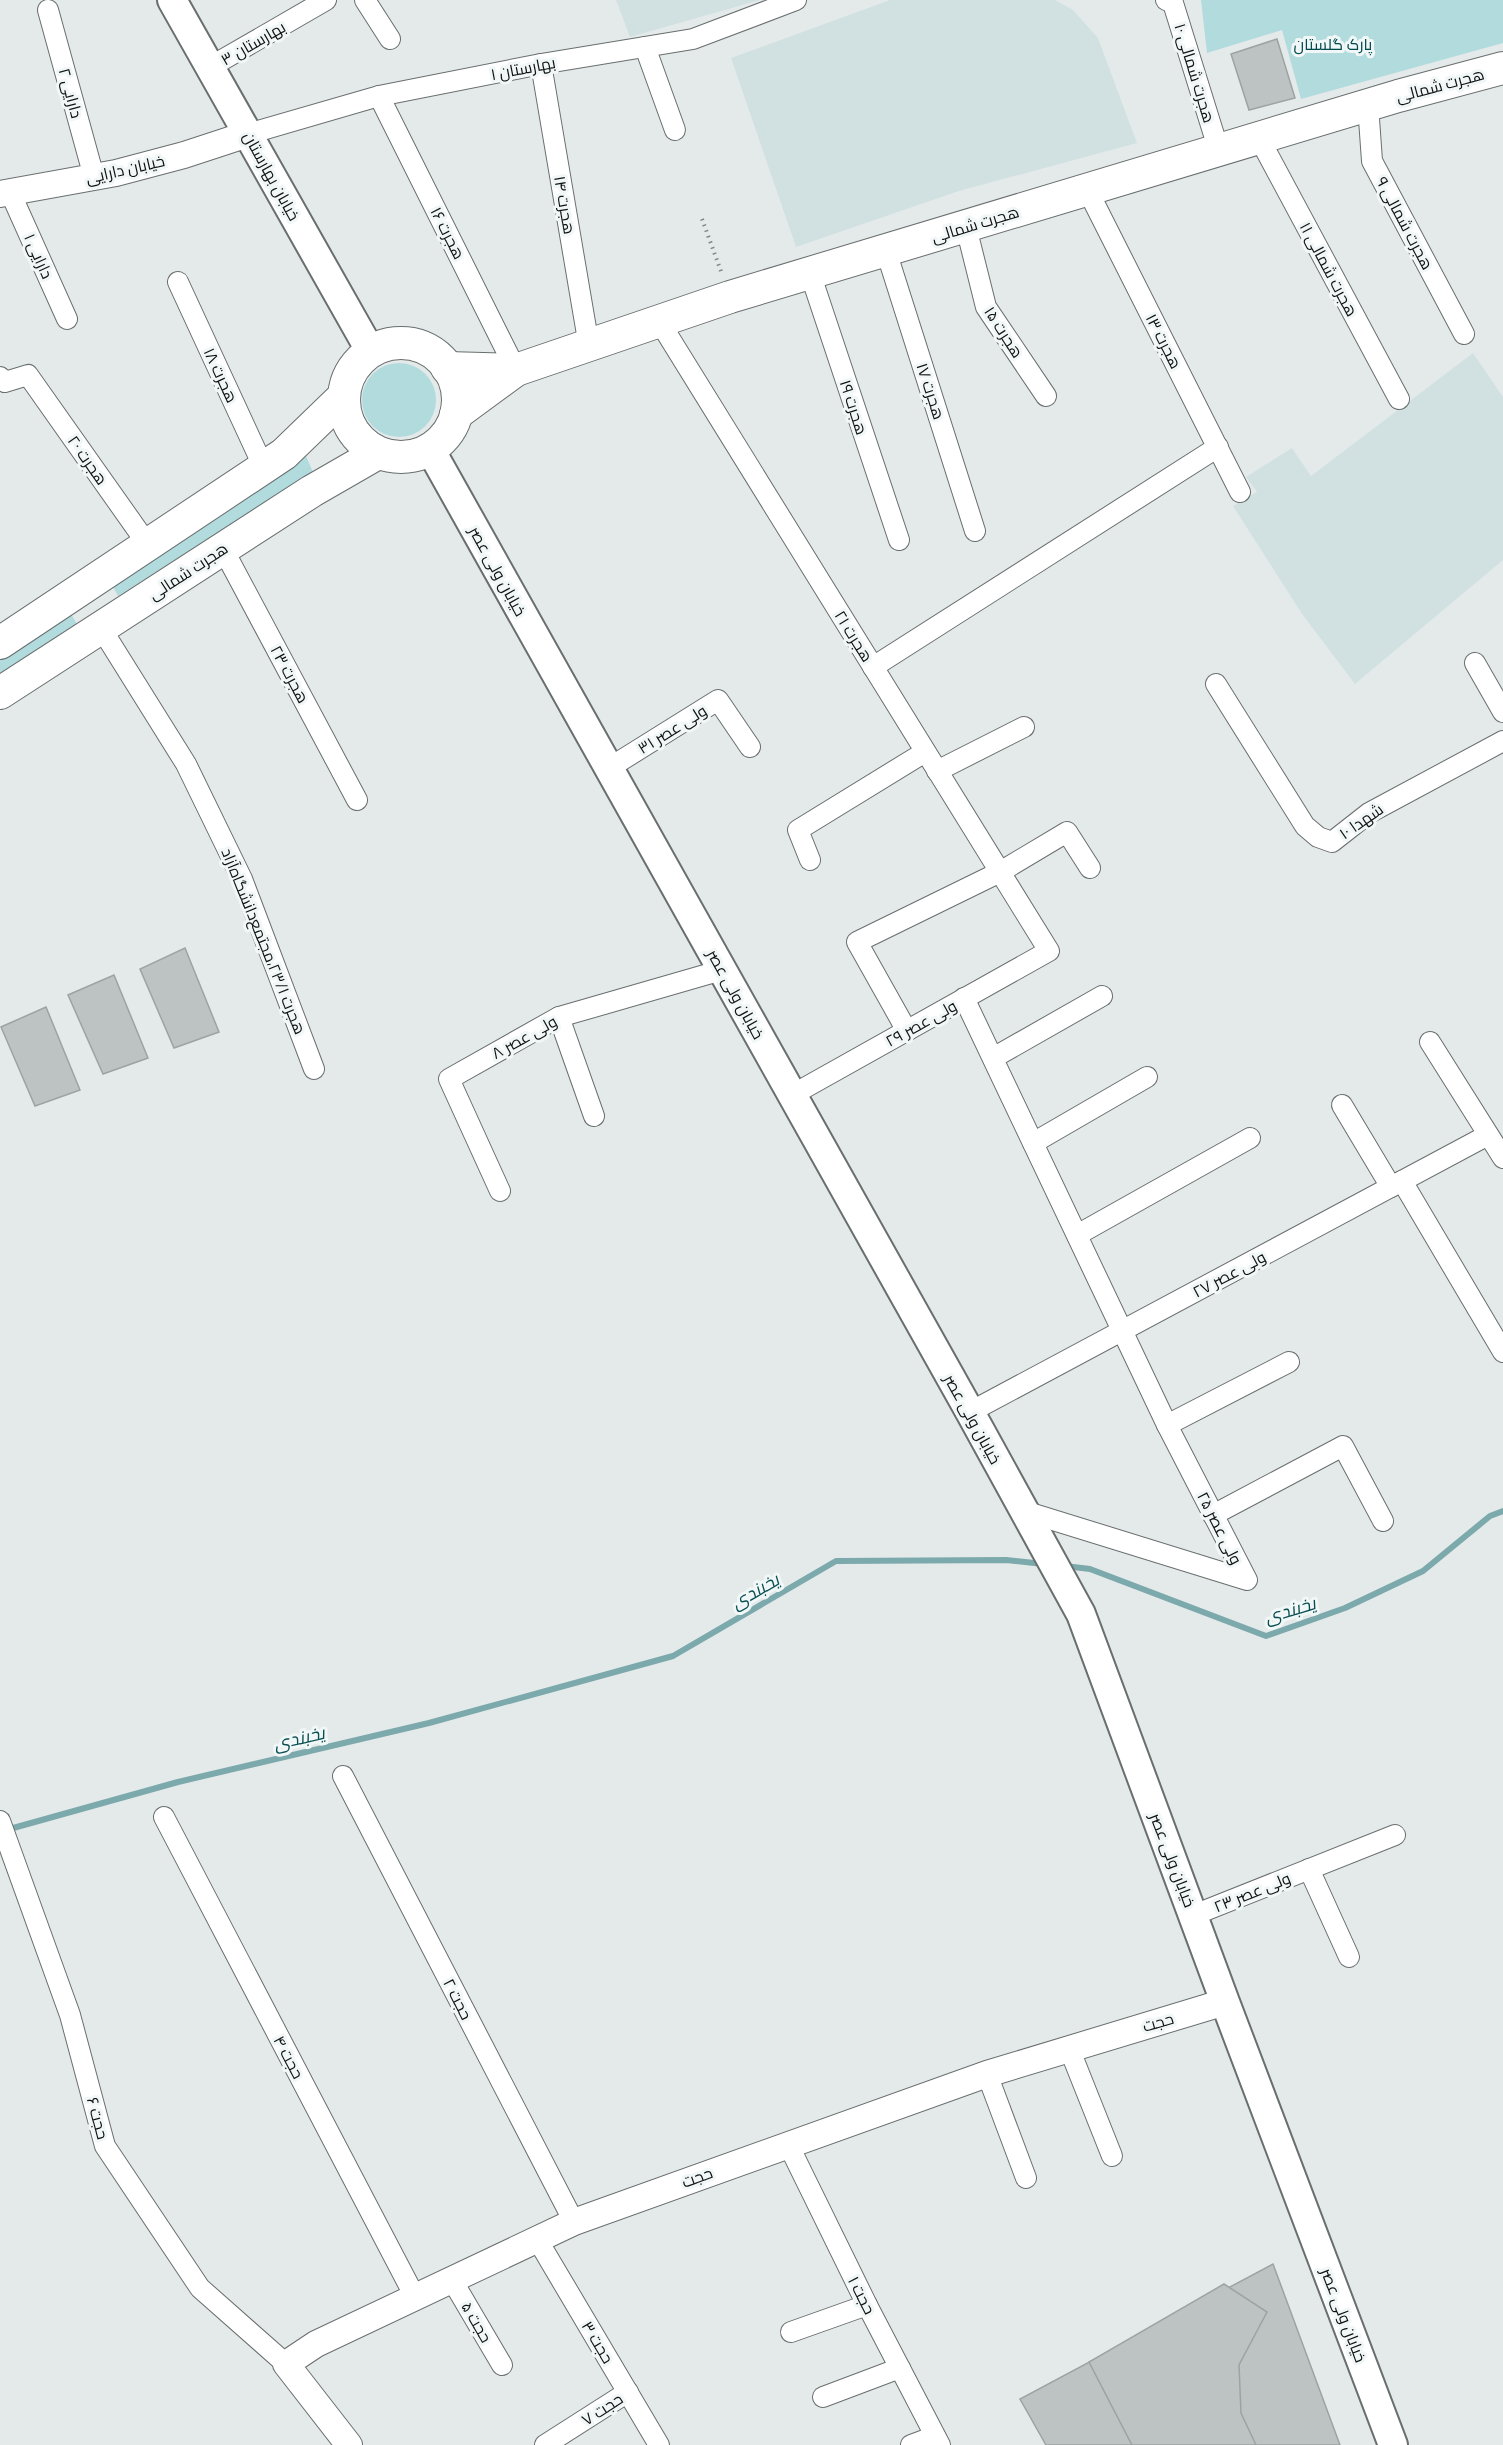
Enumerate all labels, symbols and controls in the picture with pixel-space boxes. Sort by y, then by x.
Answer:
street label: بهارستان ۳ [216,15,290,71]
street label: هجرت شمالی ۱۰ [1168,20,1222,126]
park label: پارک گلستان [1294,32,1373,56]
street label: بهارستان ۱ [489,50,557,86]
street label: هجرت شمالی [1393,62,1487,108]
street label: دارایی ۲ [53,65,89,121]
street label: خیابان بهارستان [238,127,306,225]
street label: خیابان دارایی [83,148,167,190]
street label: هجرت شمالی ۹ [1370,172,1440,274]
street label: هجرت ۱۴ [548,174,582,236]
street label: هجرت شمالی [928,199,1022,249]
street label: هجرت ۱۶ [425,203,471,263]
street label: هجرت شمالی ۱۱ [1294,217,1364,321]
street label: دارایی ۱ [18,229,60,283]
street label: هجرت ۱۵ [978,302,1030,362]
street label: هجرت ۱۳ [1140,309,1188,373]
street label: هجرت ۱۸ [198,344,244,406]
street label: هجرت ۱۷ [911,360,951,422]
street label: هجرت ۱۹ [834,376,874,438]
street label: هجرت ۲۰ [62,430,114,490]
street label: خیابان ولی عصر [463,521,533,620]
street label: هجرت شمالی [143,536,233,606]
street label: هجرت ۲۱ [829,606,879,666]
street label: هجرت ۲۳ [265,641,315,707]
street label: ولی عصر ۳۱ [633,698,711,760]
street label: شهدا ۱۰ [1334,797,1388,845]
street label: هجرت ۲۳/۱،مجتمع‌دانشگاه‌آزاد [216,844,312,1038]
street label: خیابان ولی عصر [701,944,771,1043]
street label: ولی عصر ۲۹ [881,993,961,1053]
street label: ولی عصر ۸ [487,1009,561,1065]
street label: ولی عصر ۲۷ [1188,1245,1270,1303]
street label: خیابان ولی عصر [938,1369,1008,1468]
street label: ولی عصر ۲۵ [1191,1487,1249,1569]
water label: یخبندی [726,1566,785,1616]
water label: یخبندی [1261,1589,1320,1631]
water label: یخبندی [271,1719,329,1757]
street label: خیابان ولی عصر [1144,1808,1202,1911]
street label: ولی عصر ۲۳ [1210,1866,1294,1918]
street label: حجت ۲ [437,1974,479,2024]
street label: حجت [1139,2006,1177,2038]
street label: حجت ۴ [268,2031,310,2083]
street label: حجت ۶ [81,2094,115,2142]
street label: حجت [678,2160,716,2194]
street label: خیابان ولی عصر [1315,2263,1373,2366]
street label: حجت ۱ [842,2272,882,2318]
street label: حجت ۵ [456,2297,498,2347]
street label: حجت ۳ [576,2316,620,2368]
street label: حجت ۷ [577,2387,627,2431]

